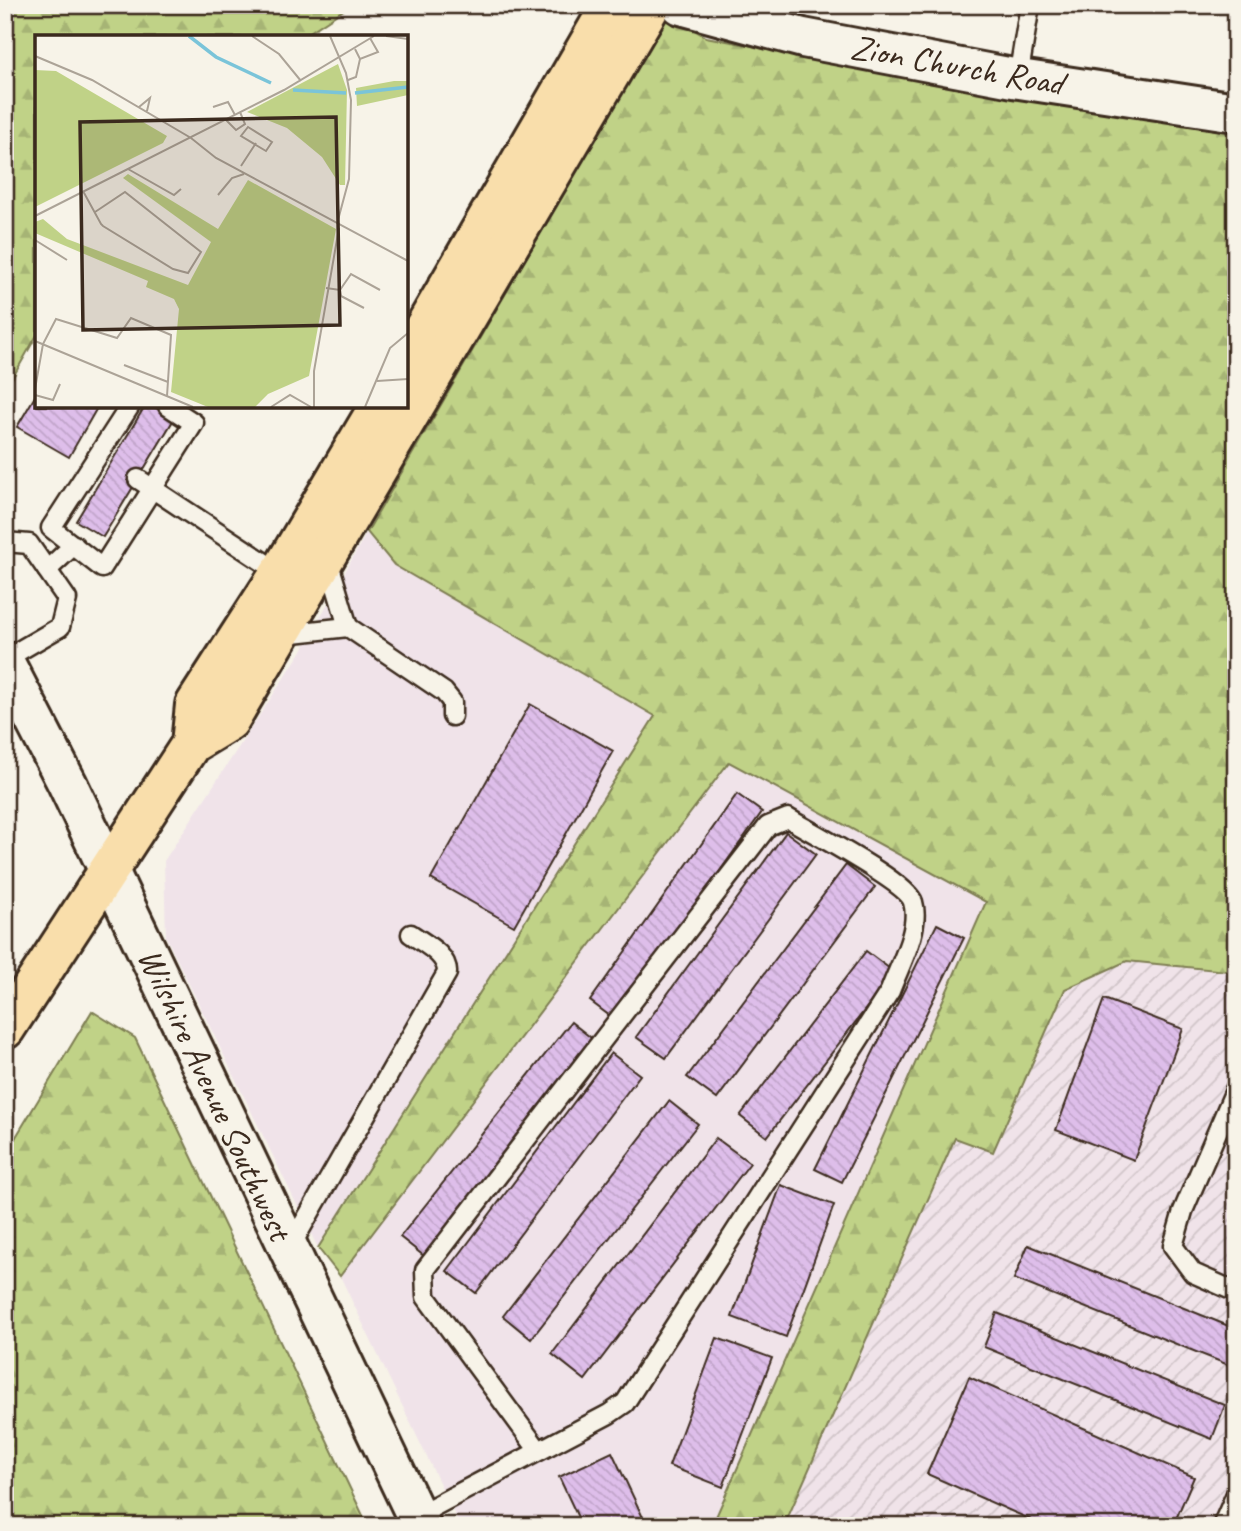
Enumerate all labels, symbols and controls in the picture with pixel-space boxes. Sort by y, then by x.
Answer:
street label: Zion Church Road [847,24,1072,107]
inset map [35,35,408,408]
street label: Wilshire Avenue Southwest [128,941,304,1250]

